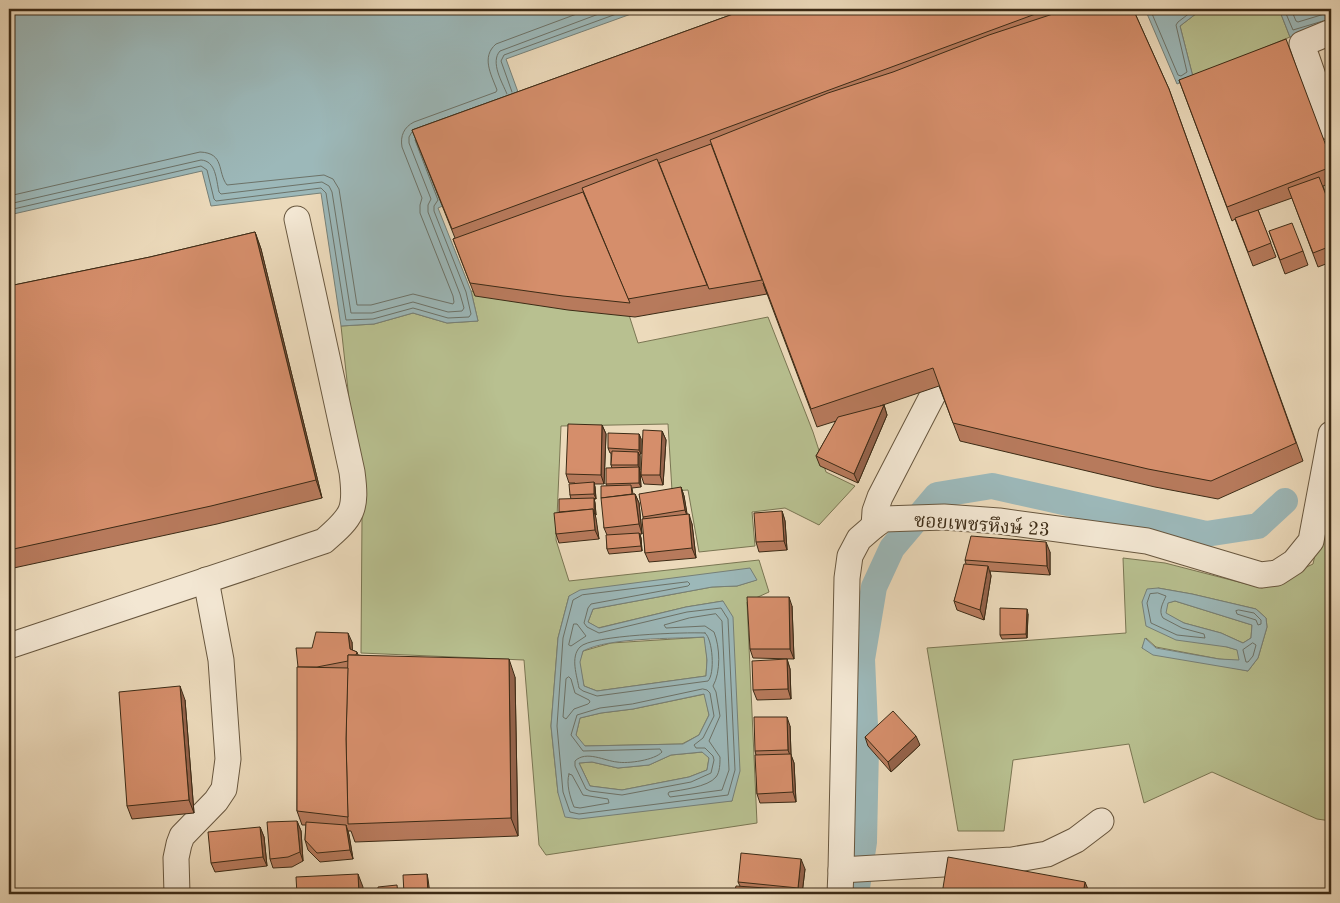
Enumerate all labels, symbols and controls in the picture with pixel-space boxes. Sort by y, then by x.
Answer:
street label: ซอยเพชรหึงษ์ 23 [913,508,1051,541]

